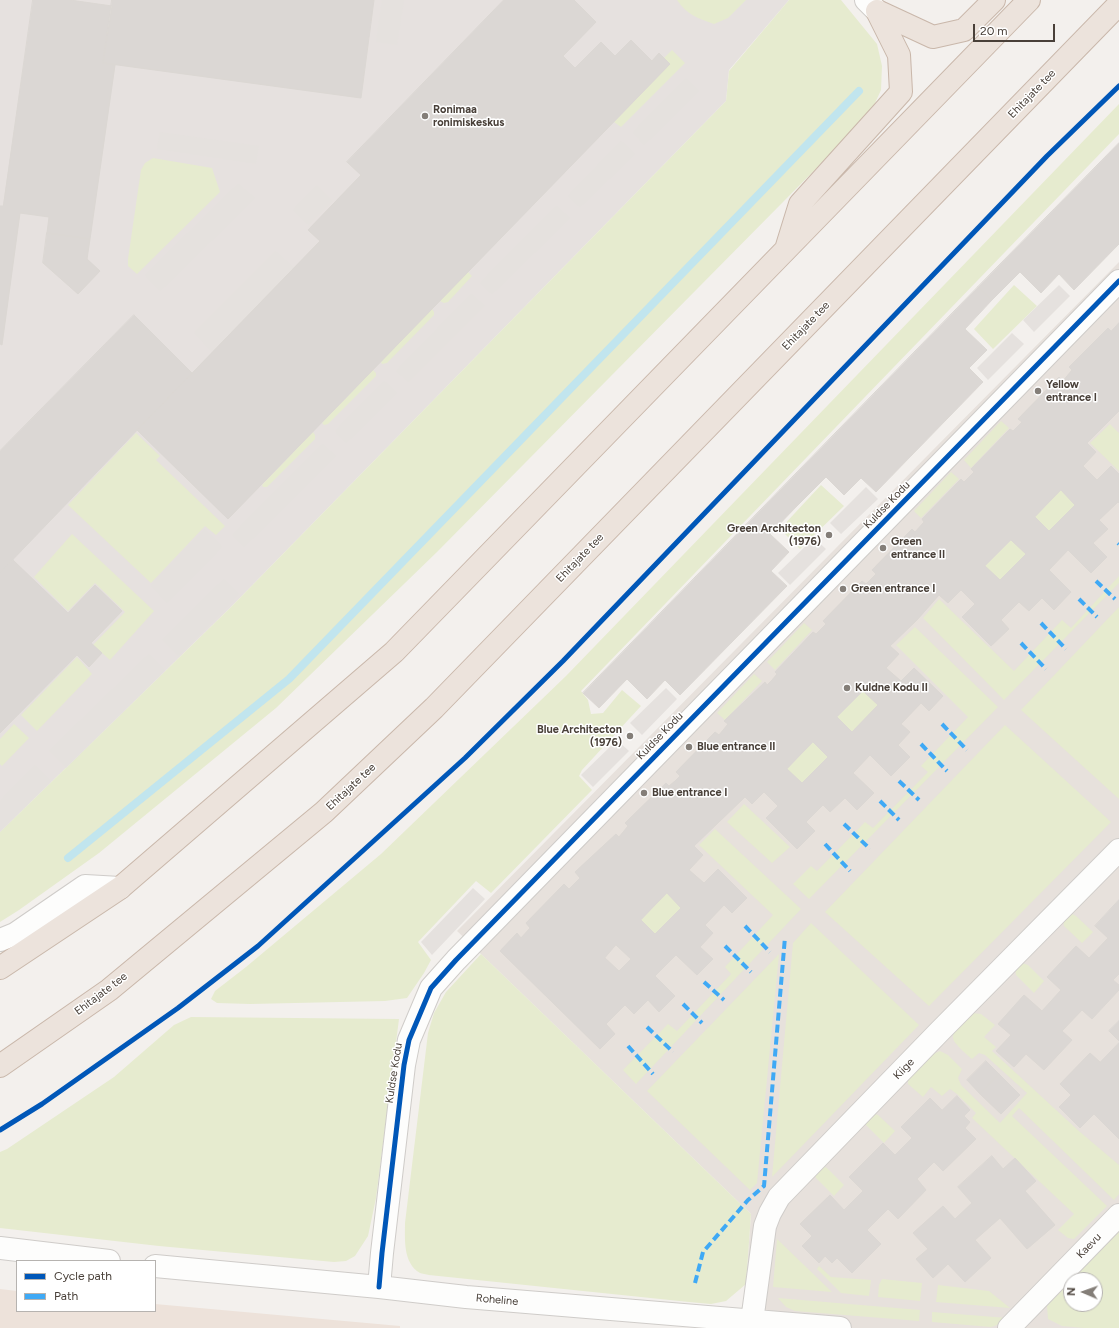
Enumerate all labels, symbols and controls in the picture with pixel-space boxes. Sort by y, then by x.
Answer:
scale bar [975,16,1057,42]
text: 20 m [980,24,1008,38]
street label: Ehitajate tee [1006,67,1058,121]
place label: Ronimaa ronimiskeskus [433,103,504,129]
marker: Ronimaa ronimiskeskus [420,111,430,121]
street label: Ehitajate tee [780,299,832,353]
place label: Yellow entrance I [1046,378,1097,404]
marker: Yellow entrance I [1033,386,1043,396]
street label: Kuldse Kodu [861,478,913,532]
place label: Green Architecton (1976) [727,522,821,548]
marker: Green Architecton (1976) [824,530,834,540]
street label: Ehitajate tee [554,531,606,585]
place label: Green entrance II [891,535,945,561]
marker: Green entrance II [878,543,888,553]
place label: Green entrance I [851,582,935,596]
marker: Green entrance I [838,584,848,594]
place label: Kuldne Kodu II [855,681,928,695]
marker: Kuldne Kodu II [842,683,852,693]
street label: Kuldse Kodu [634,709,686,763]
place label: Blue Architecton (1976) [537,723,622,749]
marker: Blue Architecton (1976) [625,731,635,741]
place label: Blue entrance II [697,740,776,754]
marker: Blue entrance II [684,742,694,752]
street label: Ehitajate tee [324,761,378,813]
place label: Blue entrance I [652,786,727,800]
marker: Blue entrance I [639,788,649,798]
street label: Ehitajate tee [72,970,130,1018]
street label: Kuldse Kodu [383,1042,405,1104]
street label: Kiige [891,1056,917,1082]
street label: Kaevu [1074,1231,1104,1261]
legend [16,1260,156,1312]
text: Cycle path [54,1269,112,1283]
north arrow [1063,1272,1103,1312]
text: N [1065,1287,1078,1296]
text: Path [54,1289,78,1303]
street label: Roheline [475,1292,519,1308]

